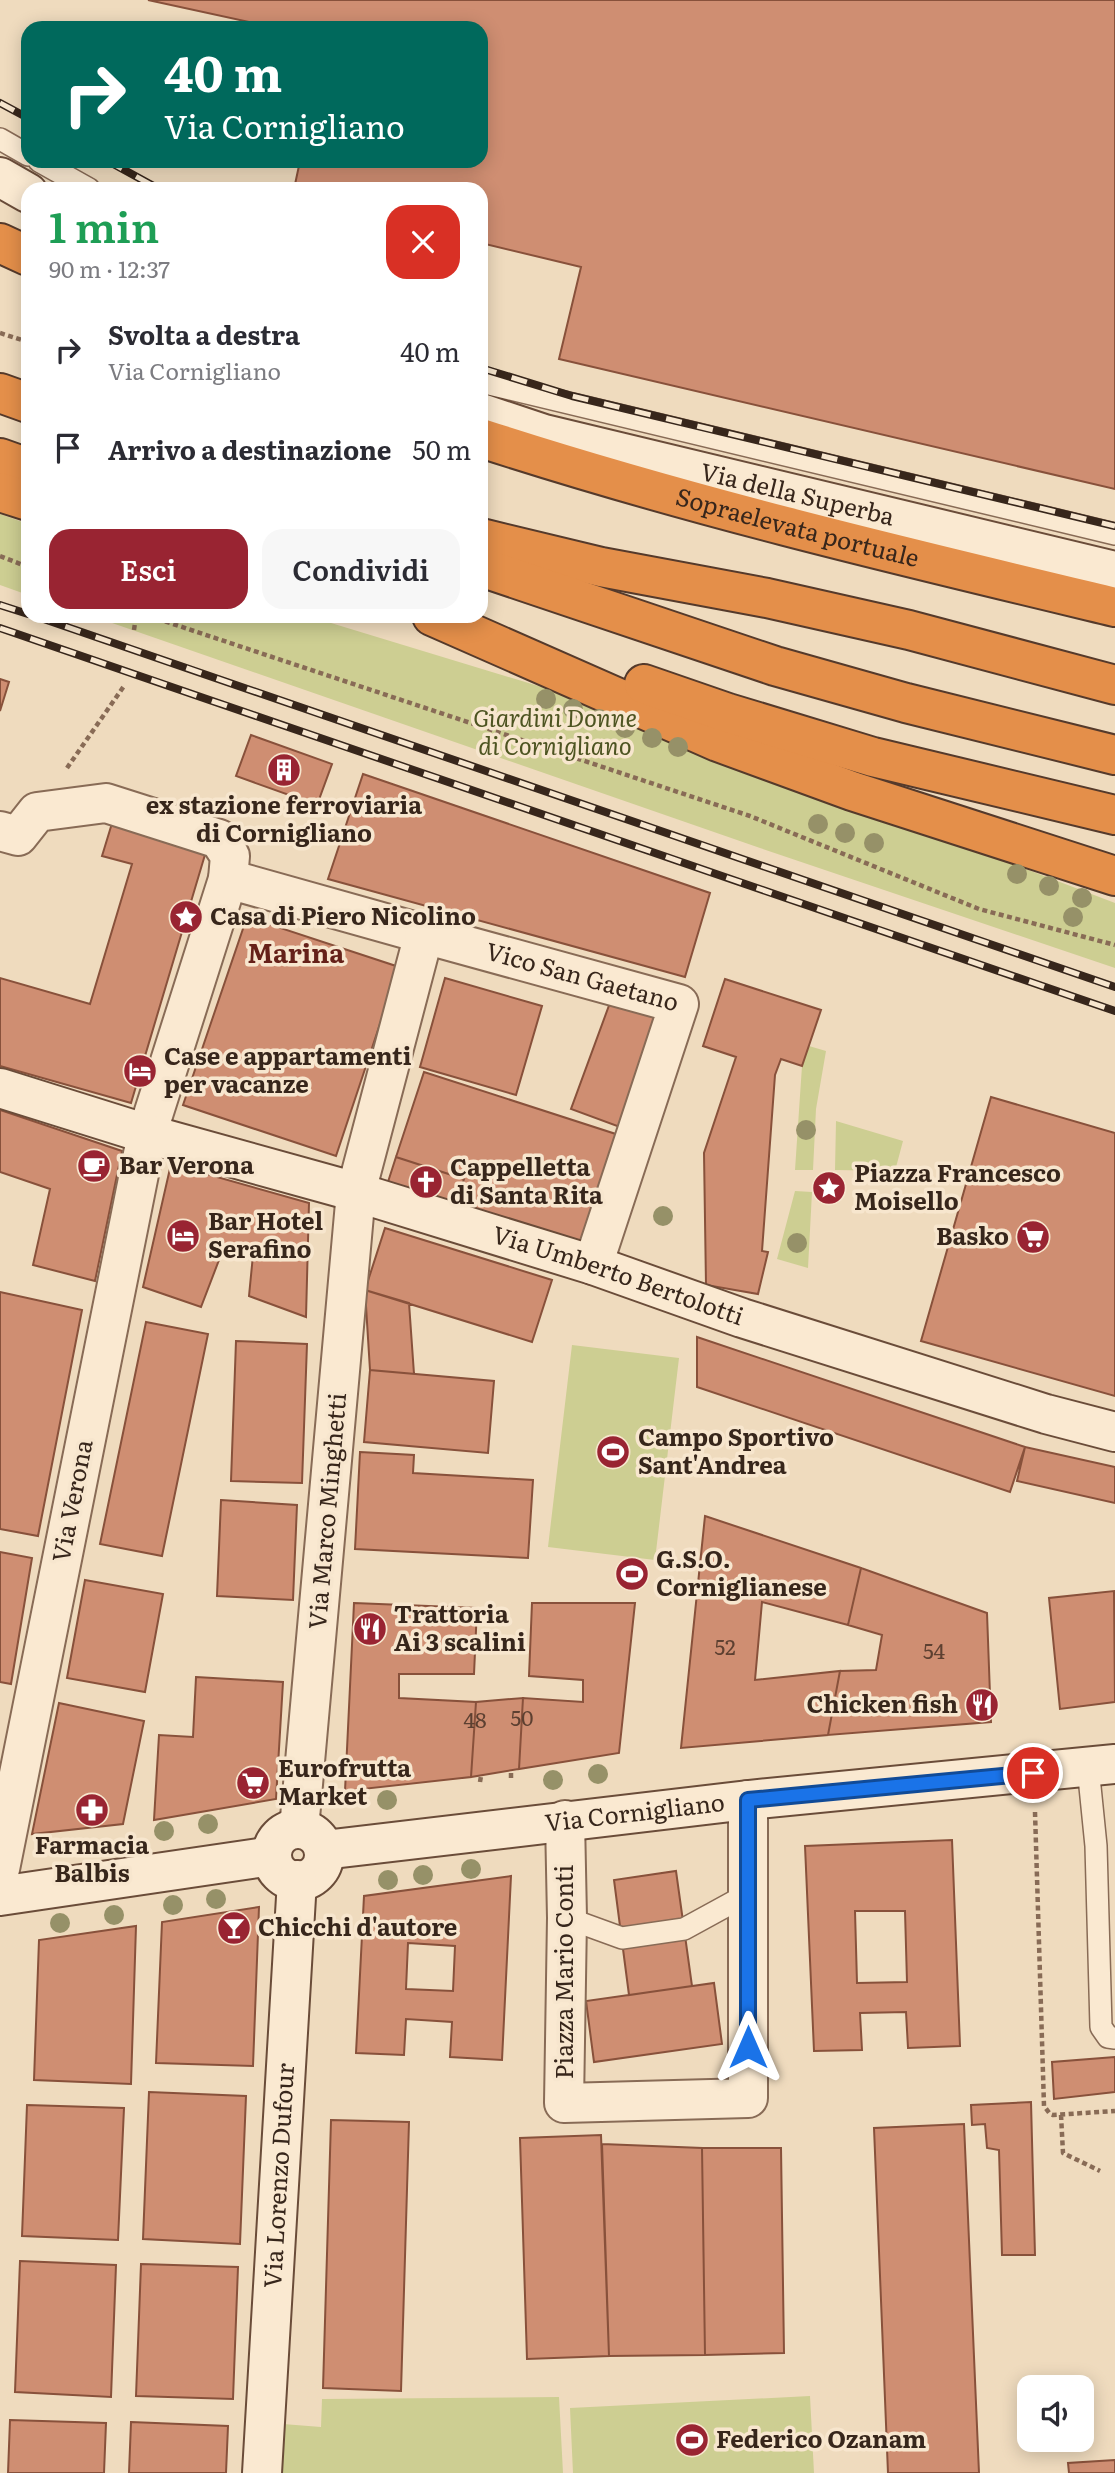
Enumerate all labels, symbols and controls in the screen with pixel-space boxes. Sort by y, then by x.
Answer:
text: 40 m [164,34,282,107]
icon: right [49,49,140,140]
text: Via Cornigliano [164,101,405,149]
text: 1 min [49,194,159,256]
button: close [386,205,460,279]
text: 90 m · 12:37 [49,251,170,285]
text: Svolta a destra [108,314,300,353]
icon: right [49,331,87,369]
text: 40 m [400,331,460,370]
text: Via Cornigliano [108,353,281,387]
icon: arrive [49,429,87,467]
text: Arrivo a destinazione [108,429,392,468]
text: 50 m [413,429,471,468]
street label: Via della Superba [697,452,899,533]
street label: Sopraelevata portuale [672,477,923,574]
button: Esci [49,529,248,609]
button: Condividi [262,529,460,609]
park label: Giardini Donne di Cornigliano [473,699,637,762]
building icon: ex stazione ferroviaria di Cornigliano [265,751,303,789]
place label: ex stazione ferroviaria di Cornigliano [146,786,422,849]
place label: Casa di Piero Nicolino [210,897,476,932]
place icon: Casa di Piero Nicolino [167,898,205,936]
district label: Marina [248,932,344,971]
street label: Vico San Gaetano [482,932,683,1018]
place label: Case e appartamenti per vacanze [164,1037,412,1100]
hotel icon: Case e appartamenti per vacanze [121,1052,159,1090]
place label: Bar Verona [119,1146,254,1181]
cafe icon: Bar Verona [75,1147,113,1185]
place label: Cappelletta di Santa Rita [450,1148,603,1211]
place label: Piazza Francesco Moisello [854,1154,1061,1217]
church icon: Cappelletta di Santa Rita [407,1163,445,1201]
place icon: Piazza Francesco Moisello [810,1169,848,1207]
place label: Bar Hotel Serafino [208,1202,323,1265]
street label: Via Umberto Bertolotti [489,1215,749,1332]
hotel icon: Bar Hotel Serafino [164,1217,202,1255]
place label: Basko [936,1217,1009,1252]
supermarket icon: Basko [1014,1218,1052,1256]
street label: Via Marco Minghetti [298,1391,353,1631]
place label: Campo Sportivo Sant'Andrea [638,1418,834,1481]
sports icon: Campo Sportivo Sant'Andrea [594,1433,632,1471]
street label: Via Verona [41,1436,100,1565]
place label: G.S.O. Corniglianese [656,1540,827,1603]
sports icon: G.S.O. Corniglianese [613,1555,651,1593]
place label: Trattoria Ai 3 scalini [394,1595,526,1658]
restaurant icon: Trattoria Ai 3 scalini [351,1610,389,1648]
house number: 52 [714,1630,736,1661]
house number: 54 [923,1634,946,1665]
place label: Chicken fish [806,1685,958,1720]
restaurant icon: Chicken fish [963,1686,1001,1724]
house number: 50 [511,1701,533,1732]
house number: 48 [463,1703,487,1734]
pin [1003,1743,1063,1803]
place label: Eurofrutta Market [278,1749,411,1812]
icon: arrive [1014,1754,1052,1792]
supermarket icon: Eurofrutta Market [234,1764,272,1802]
street label: Via Cornigliano [543,1783,726,1839]
pharmacy icon: Farmacia Balbis [73,1791,111,1829]
place label: Farmacia Balbis [35,1826,149,1889]
street label: Piazza Mario Conti [545,1865,580,2079]
place label: Chicchi d'autore [258,1908,457,1943]
bar icon: Chicchi d'autore [215,1909,253,1947]
position arrow [711,2010,785,2084]
street label: Via Lorenzo Dufour [253,2061,301,2289]
map controls [1017,2375,1094,2452]
button: sound [1017,2375,1094,2452]
place label: Federico Ozanam [716,2420,926,2455]
sports icon: Federico Ozanam [673,2421,711,2459]

